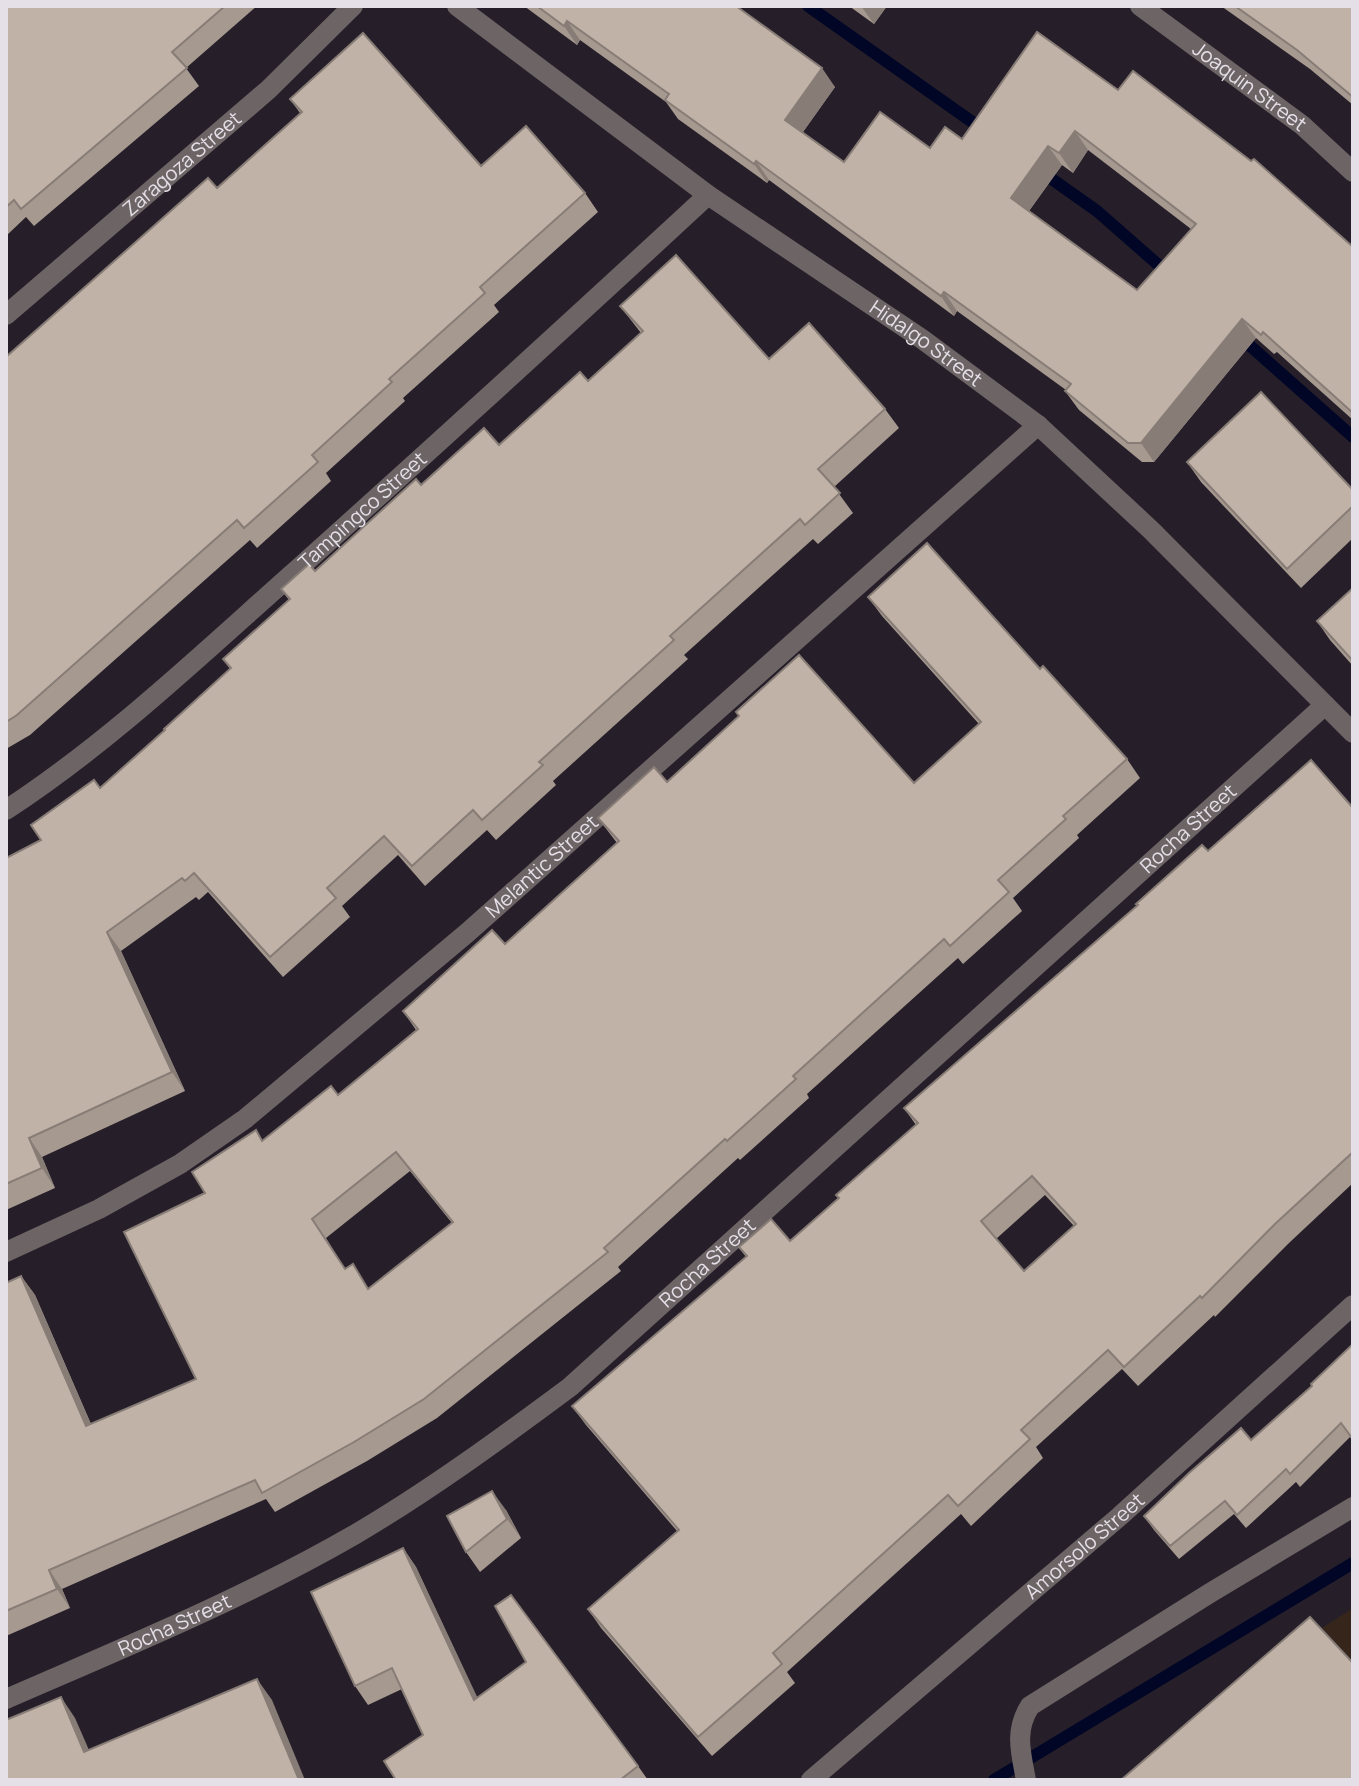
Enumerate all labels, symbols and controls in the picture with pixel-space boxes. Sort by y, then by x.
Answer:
street label: Joaquin Street [1187,35,1312,137]
street label: Zaragoza Street [117,105,247,222]
street label: Hidalgo Street [865,294,988,392]
street label: Tampingco Street [292,445,432,575]
street label: Rocha Street [1134,777,1242,879]
street label: Melantic Street [479,808,604,924]
street label: Rocha Street [653,1212,761,1313]
street label: Amorsolo Street [1019,1486,1150,1605]
street label: Rocha Street [114,1587,235,1662]

